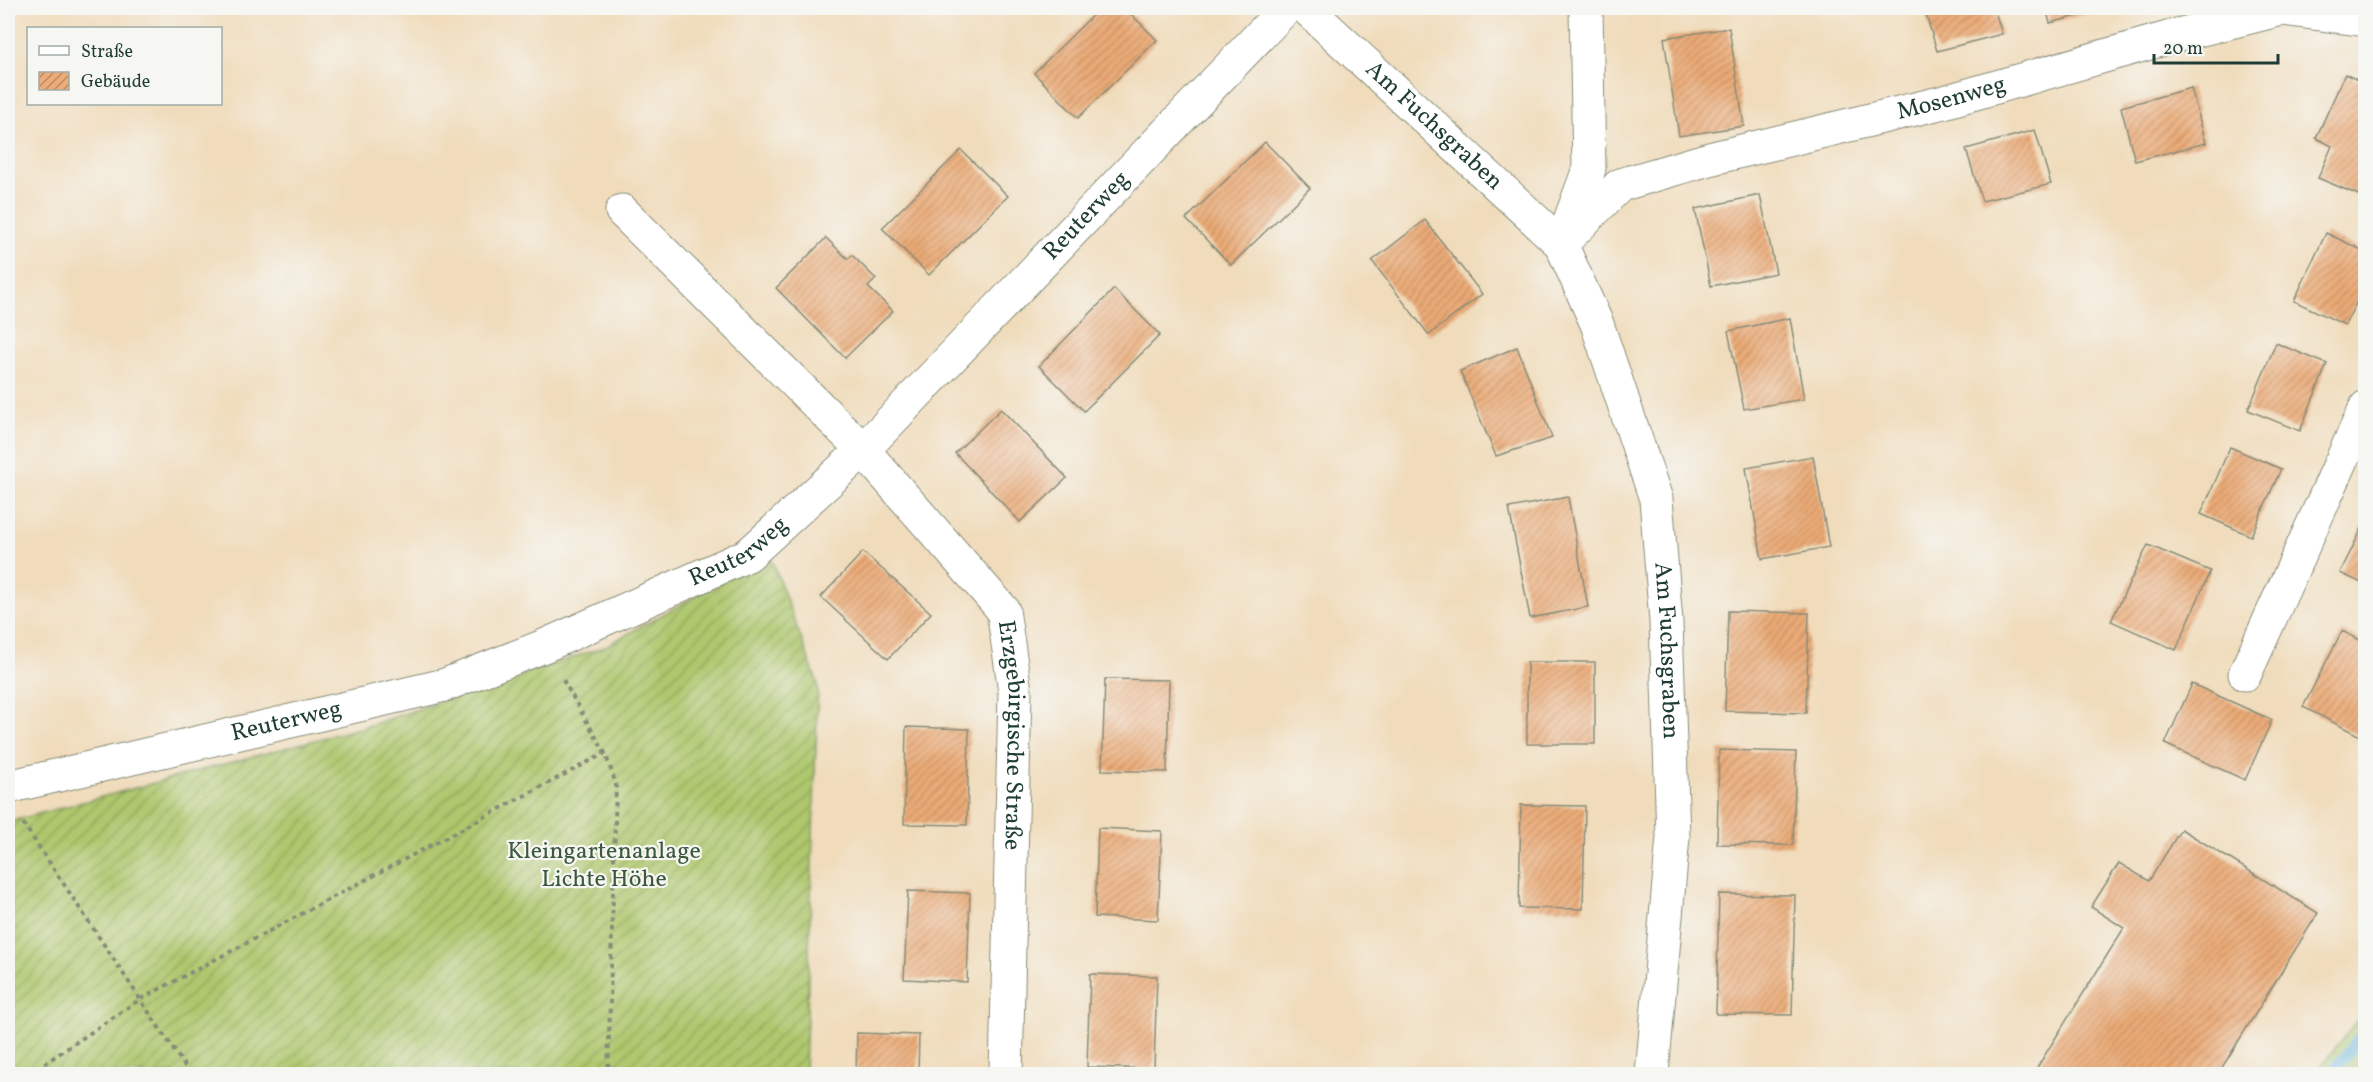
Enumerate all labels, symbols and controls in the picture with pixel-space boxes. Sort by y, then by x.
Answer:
legend [27,27,222,105]
scale bar [2154,27,2278,65]
text: 20 m [2163,37,2203,62]
text: Straße [81,40,133,65]
street label: Am Fuchsgraben [1357,54,1510,199]
street label: Mosenweg [1894,68,2010,130]
text: Gebäude [81,70,150,95]
street label: Reuterweg [1036,164,1138,269]
street label: Reuterweg [684,509,796,596]
street label: Am Fuchsgraben [1644,561,1687,740]
street label: Erzgebirgische Straße [988,618,1032,851]
street label: Reuterweg [228,693,345,751]
park label: Kleingartenanlage Lichte Höhe [507,835,701,897]

